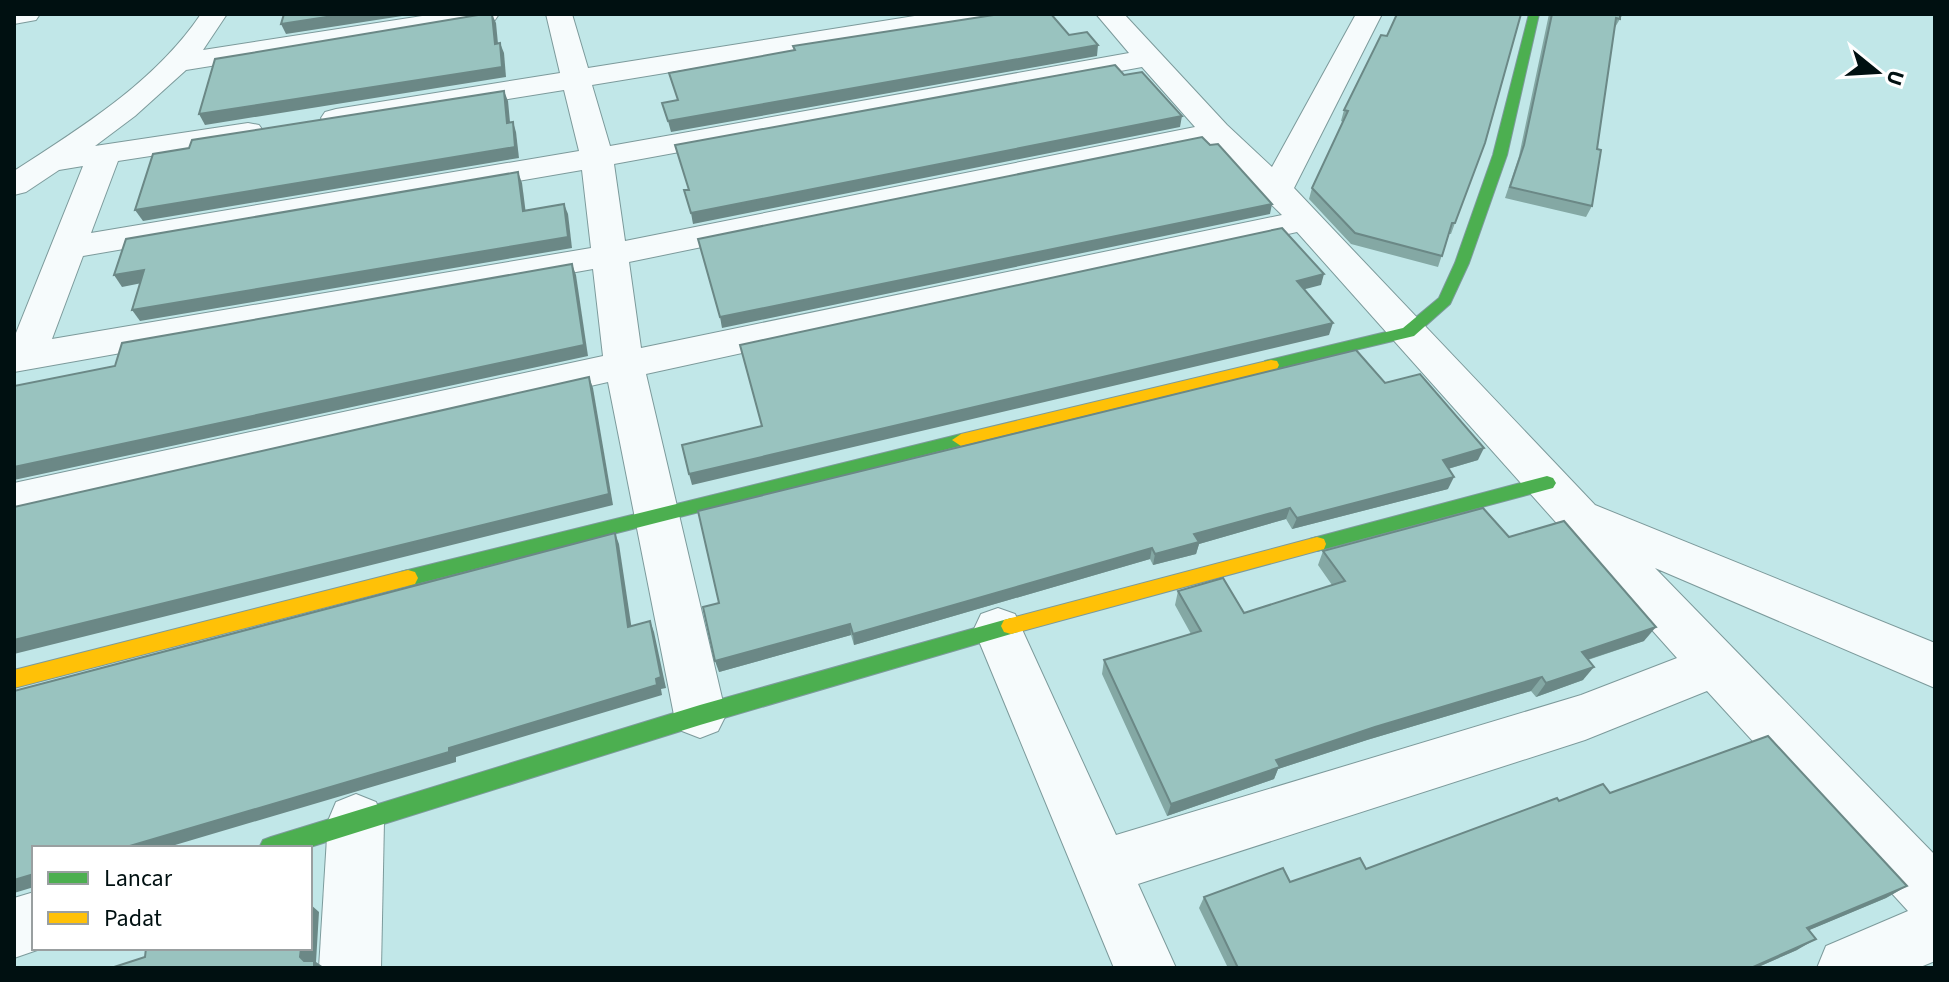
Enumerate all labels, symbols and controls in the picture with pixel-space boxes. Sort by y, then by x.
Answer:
north arrow [1837,32,1917,112]
text: U [1878,66,1913,90]
legend [32,846,312,950]
text: Lancar [104,861,173,896]
text: Padat [104,901,162,936]

